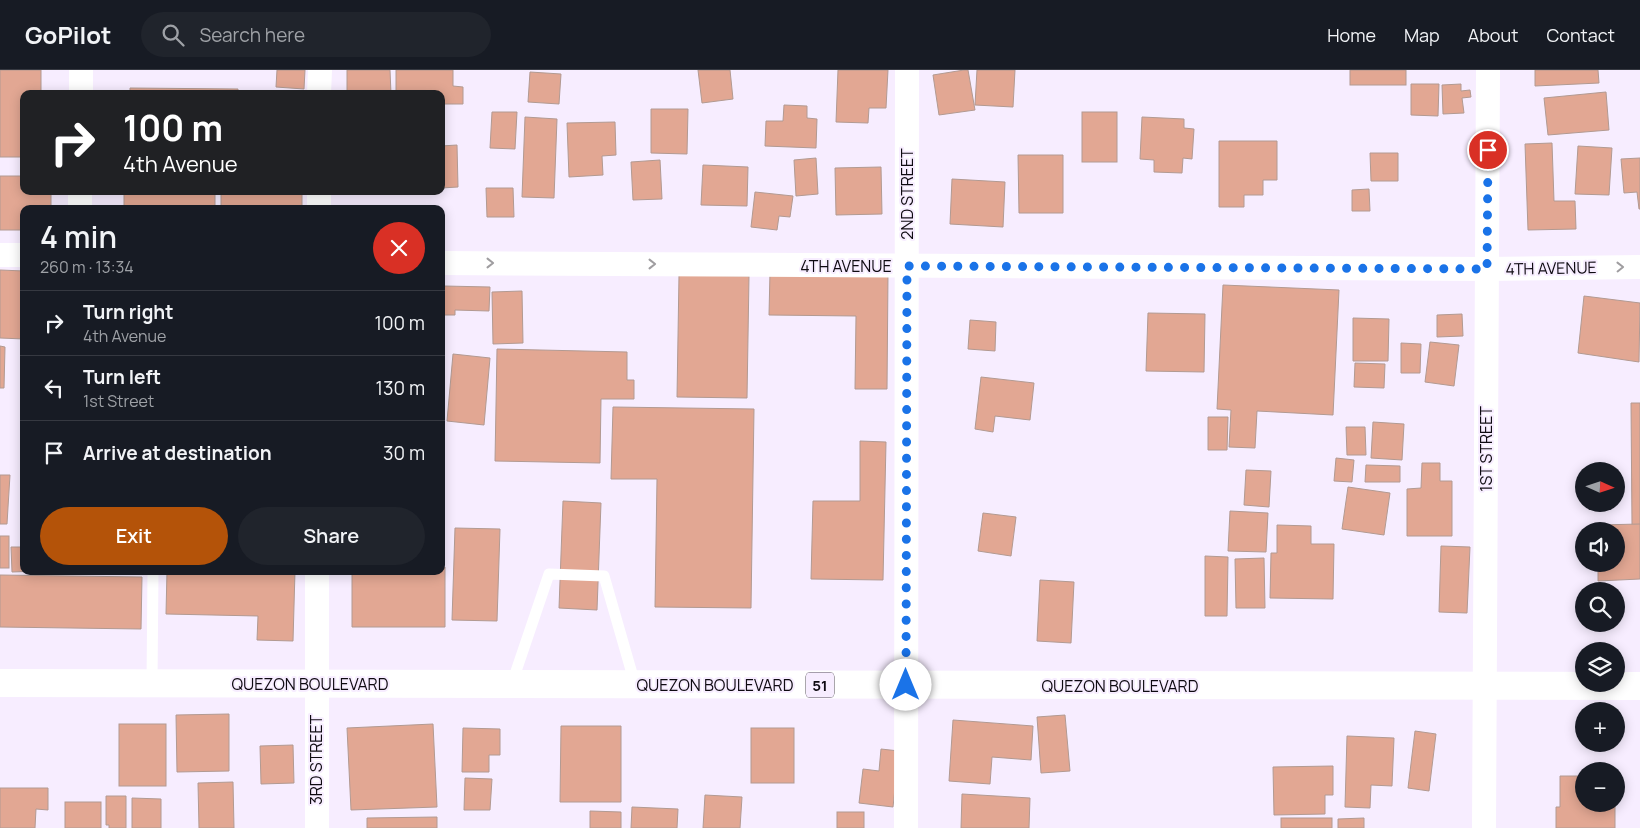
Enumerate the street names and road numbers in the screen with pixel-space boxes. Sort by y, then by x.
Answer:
street label: 2ND STREET [896,148,918,240]
street label: 4TH AVENUE [800,255,892,277]
street label: 4TH AVENUE [1505,256,1597,280]
street label: 1ST STREET [1475,406,1497,492]
road number: 51 [806,672,834,698]
street label: QUEZON BOULEVARD [232,673,389,695]
street label: QUEZON BOULEVARD [637,674,794,696]
street label: QUEZON BOULEVARD [1042,675,1199,697]
street label: 3RD STREET [305,714,327,805]

